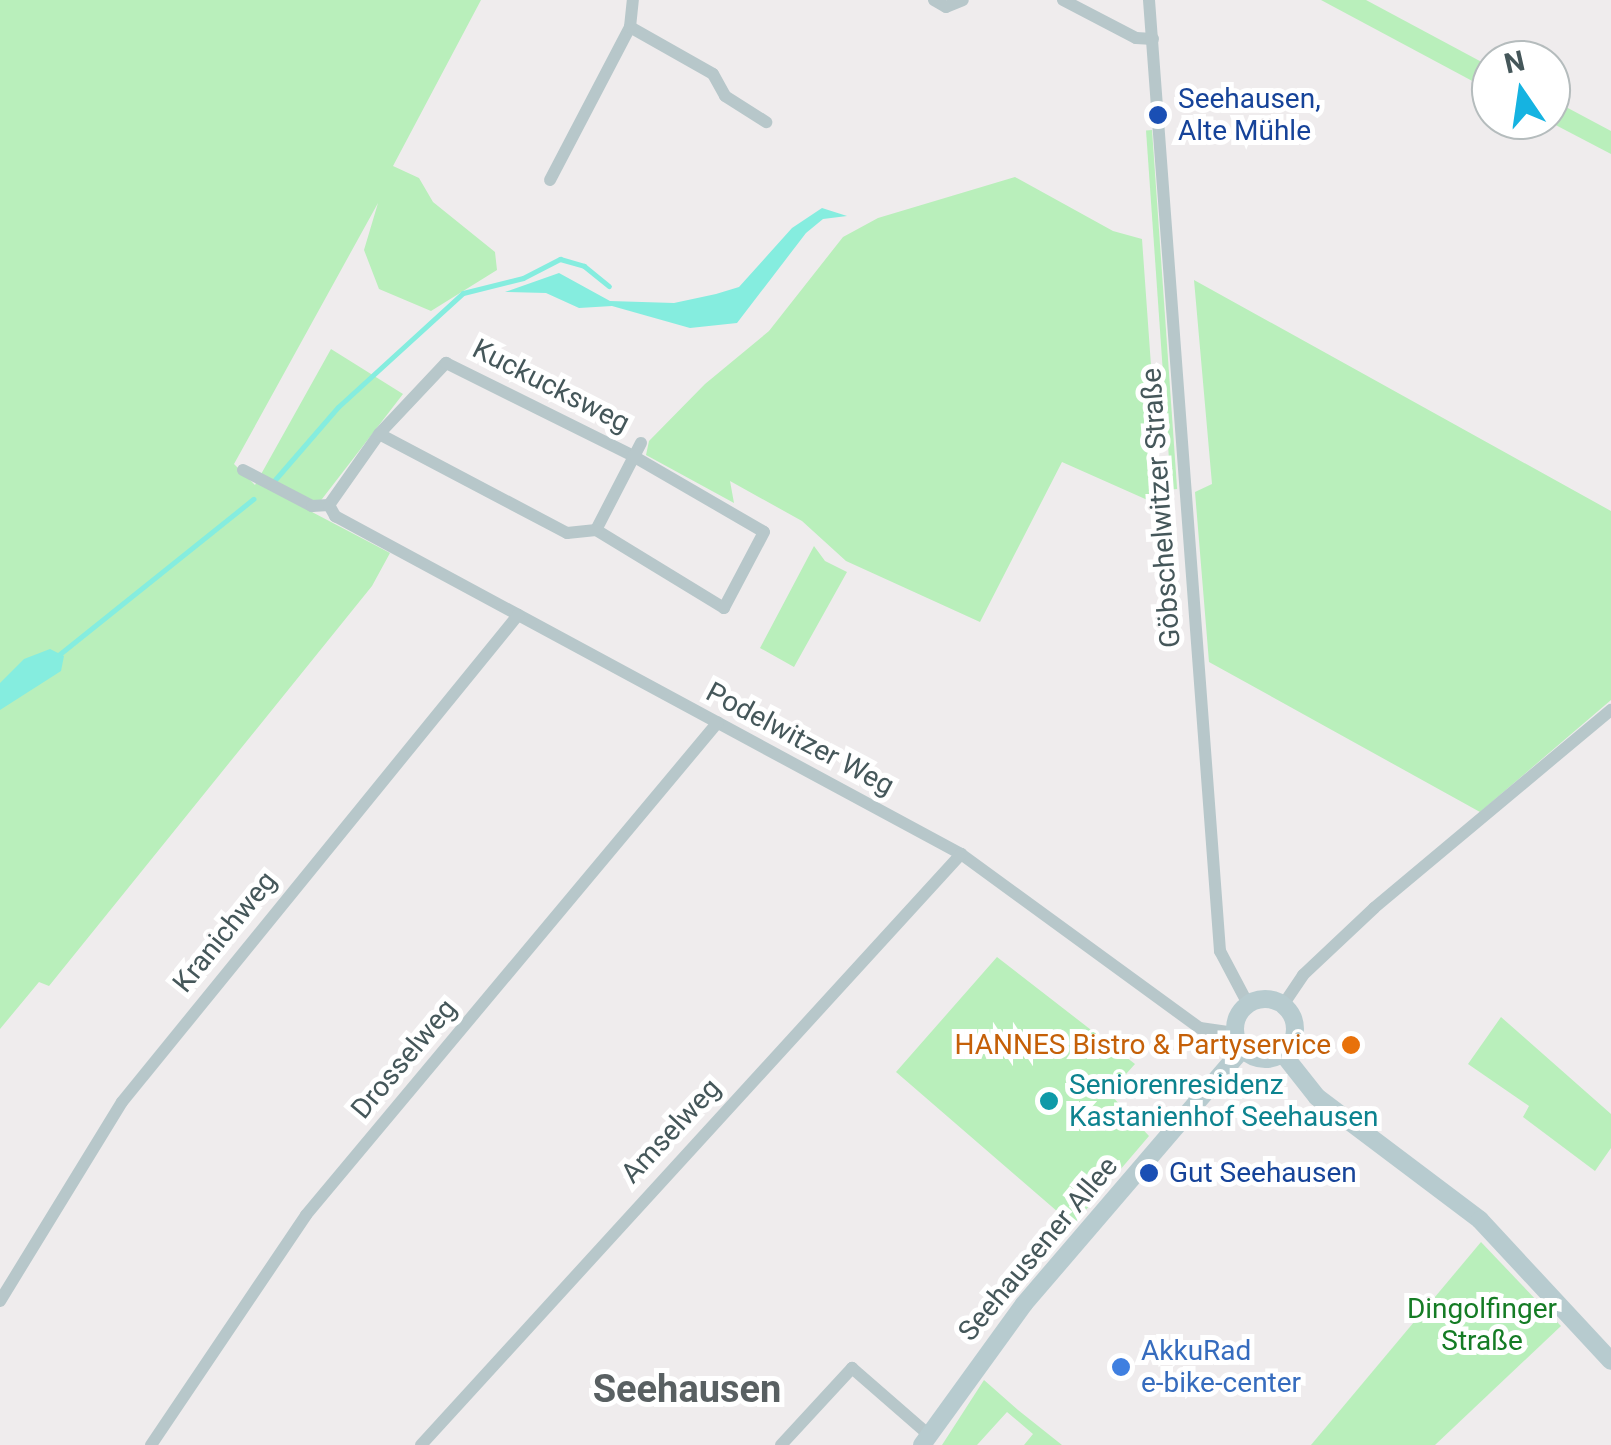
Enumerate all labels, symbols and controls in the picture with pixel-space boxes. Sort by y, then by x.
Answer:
north arrow [1471,40,1571,140]
text: N [1501,44,1528,81]
place label: Seehausen, Alte Mühle [1178,82,1321,148]
marker: Seehausen, Alte Mühle [1147,104,1169,126]
street label: Kuckucksweg [467,332,635,440]
street label: Göbschelwitzer Straße [1134,367,1188,649]
street label: Podelwitzer Weg [700,675,900,803]
street label: Kranichweg [166,865,284,999]
street label: Drosselweg [344,992,464,1126]
place label: HANNES Bistro & Partyservice [954,1028,1331,1062]
marker: HANNES Bistro & Partyservice [1340,1034,1362,1056]
place label: Seniorenresidenz Kastanienhof Seehausen [1069,1068,1378,1134]
street label: Amselweg [614,1072,728,1190]
marker: Seniorenresidenz Kastanienhof Seehausen [1038,1090,1060,1112]
street label: Seehausener Allee [951,1150,1125,1348]
place label: Gut Seehausen [1169,1156,1357,1190]
marker: Gut Seehausen [1138,1162,1160,1184]
park label: Dingolfinger Straße [1407,1292,1557,1358]
place label: AkkuRad e-bike-center [1141,1334,1301,1400]
marker: AkkuRad e-bike-center [1110,1356,1132,1378]
district label: Seehausen [593,1367,781,1413]

